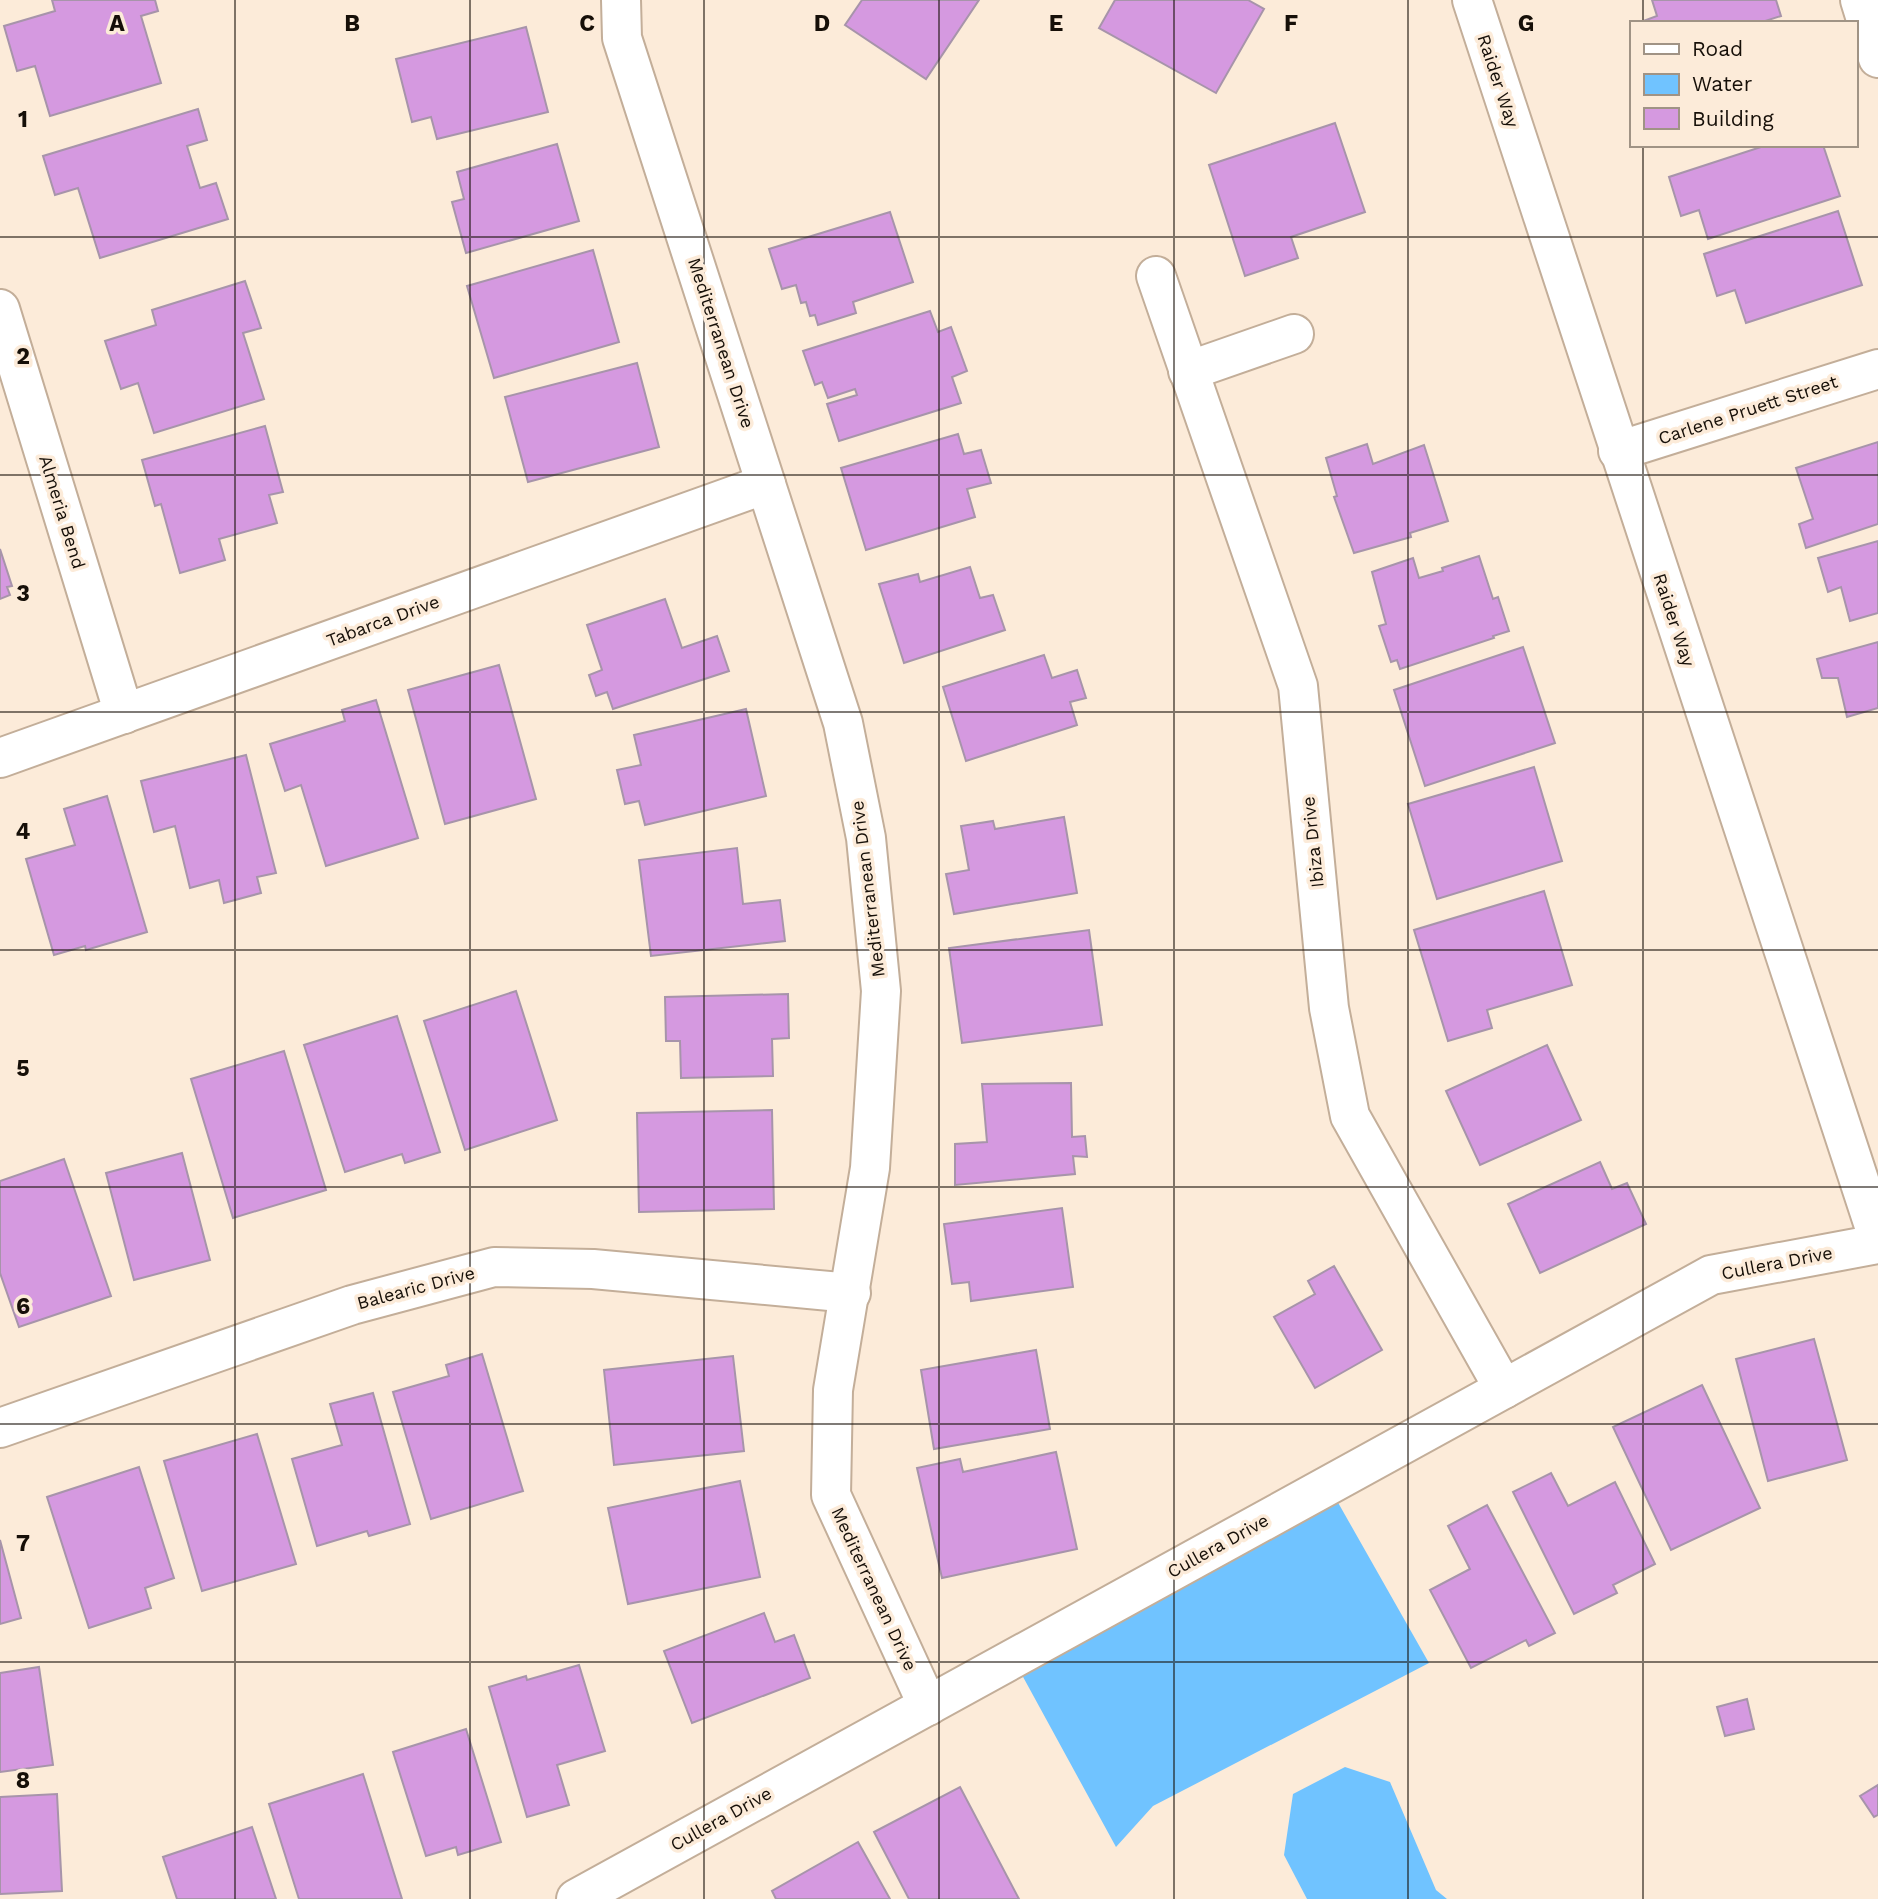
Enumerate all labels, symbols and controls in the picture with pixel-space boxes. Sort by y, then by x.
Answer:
text: A [109,10,125,37]
text: B [344,10,360,37]
text: C [579,10,595,37]
text: D [814,10,830,37]
text: E [1049,10,1063,37]
text: F [1284,10,1298,37]
text: G [1518,10,1534,37]
legend [1630,21,1857,147]
street label: Raider Way [1474,32,1524,131]
text: Road [1692,36,1743,61]
text: Water [1692,71,1753,96]
text: 1 [18,106,28,133]
text: Building [1692,106,1774,131]
street label: Mediterranean Drive [684,255,759,431]
text: 2 [16,343,30,370]
street label: Carlene Pruett Street [1656,370,1841,448]
street label: Almeria Bend [35,453,90,571]
street label: Raider Way [1650,571,1700,670]
text: 3 [16,580,30,607]
street label: Tabarca Drive [324,590,442,651]
street label: Ibiza Drive [1297,795,1328,889]
street label: Mediterranean Drive [846,799,889,979]
text: 4 [16,818,31,845]
text: 5 [16,1055,30,1082]
street label: Cullera Drive [1720,1241,1834,1284]
street label: Balearic Drive [355,1262,477,1313]
text: 6 [16,1293,30,1320]
street label: Mediterranean Drive [827,1504,922,1674]
street label: Cullera Drive [1163,1509,1272,1582]
text: 7 [16,1530,30,1557]
text: 8 [16,1767,30,1794]
street label: Cullera Drive [666,1782,775,1855]

